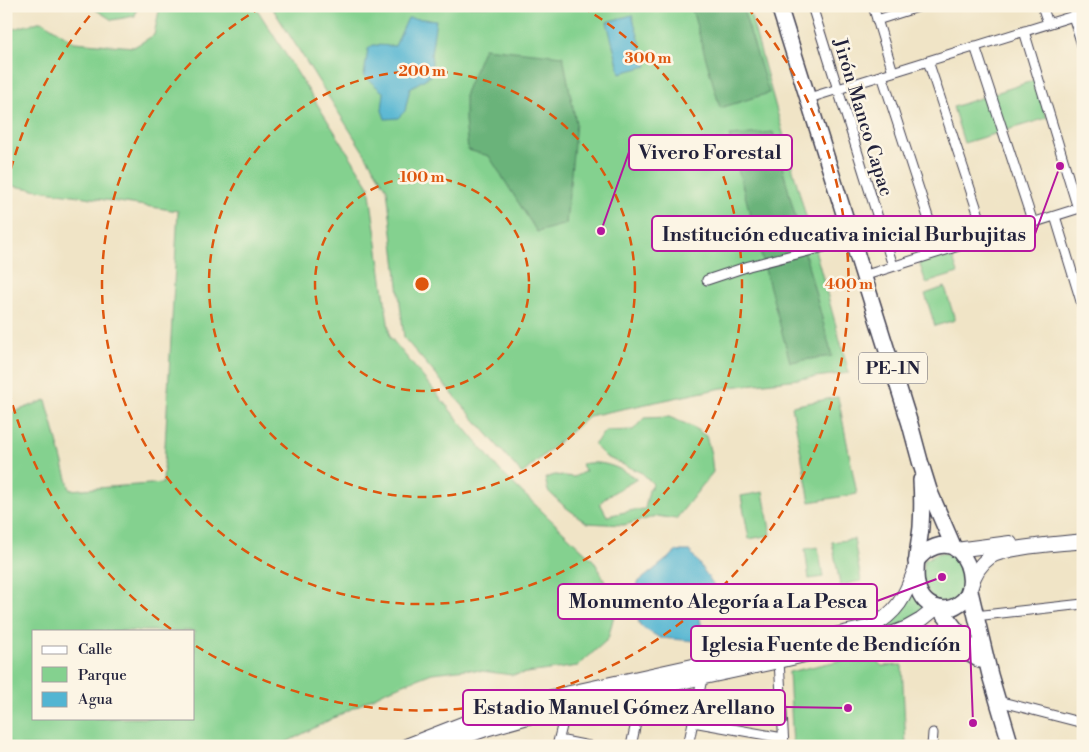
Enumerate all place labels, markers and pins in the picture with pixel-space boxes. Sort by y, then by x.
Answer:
callout: Vivero Forestal [629,135,792,170]
callout: Institución educativa inicial Burbujitas [652,216,1035,251]
centre of rings [413,275,431,293]
callout: Monumento Alegoría a La Pesca [558,584,877,619]
callout: Iglesia Fuente de Bendicíón [691,626,970,661]
callout: Estadio Manuel Gómez Arellano [463,690,785,725]

